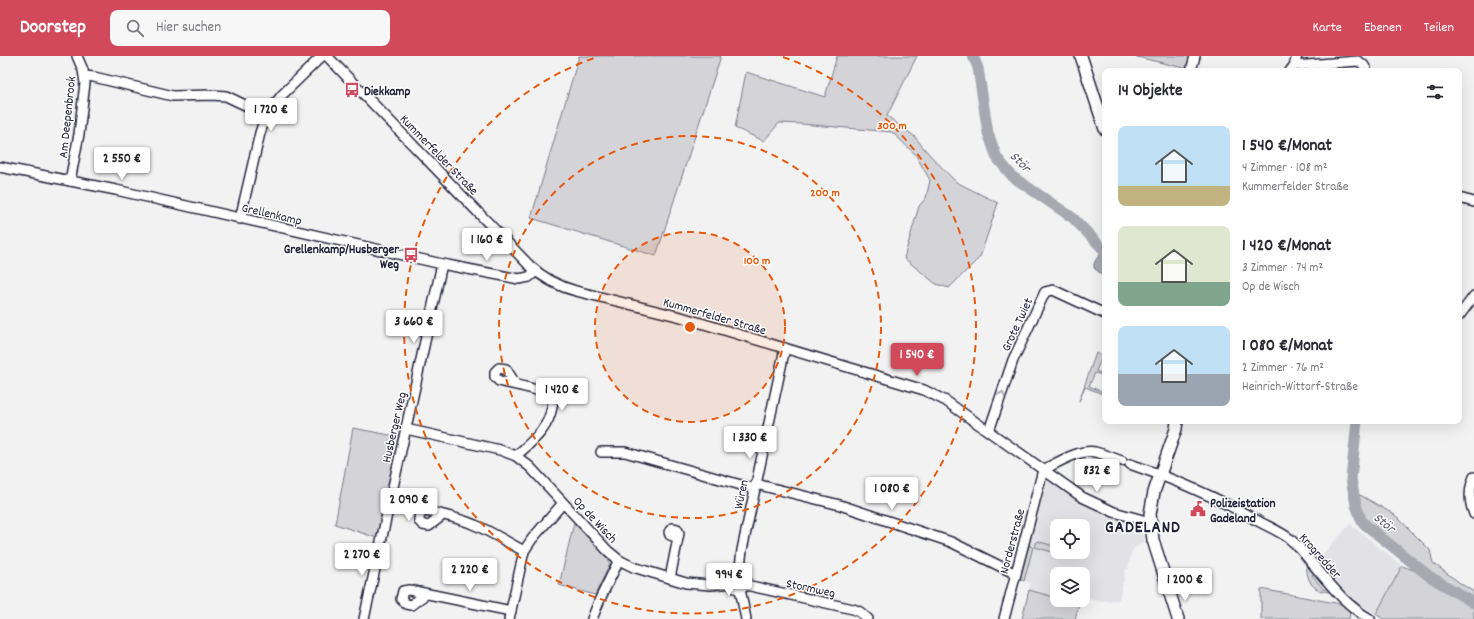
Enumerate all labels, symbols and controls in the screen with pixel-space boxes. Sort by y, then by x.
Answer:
search box [110,10,390,46]
text: Doorstep [20,15,86,42]
icon: search [124,17,146,39]
text: Hier suchen [156,17,221,39]
text: Karte [1312,18,1342,38]
text: Ebenen [1364,18,1402,38]
text: Teilen [1424,18,1454,38]
street label: Am Deepenbrook [55,75,82,159]
text: 14 Objekte [1118,80,1182,104]
bus stop icon: Diekkamp [343,81,361,99]
icon: filters [1424,81,1446,103]
place label: Diekkamp [364,83,411,102]
pin: 1 720 € [234,98,308,132]
text: 1 720 € [254,101,288,120]
street label: Kummerfelder Straße [394,111,482,201]
text: 300 m [877,118,907,135]
text: 1 540 €/Monat [1242,135,1332,159]
icon: home [1150,142,1198,190]
pin: 2 550 € [85,147,159,181]
water label: Stör [1004,147,1036,179]
text: 2 550 € [103,150,141,169]
text: 4 Zimmer · 108 m² [1242,159,1328,178]
text: Kummerfelder Straße [1242,178,1348,197]
text: 200 m [810,185,840,202]
street label: Grellenkamp [239,199,303,232]
pin: 1 160 € [450,228,524,262]
text: 1 160 € [471,231,503,250]
text: 1 420 €/Monat [1242,235,1331,259]
place label: Grellenkamp/Husberger Weg [284,241,400,275]
icon: home [1150,242,1198,290]
bus stop icon: Grellenkamp/Husberger Weg [402,246,420,264]
text: 100 m [744,253,770,270]
text: 3 Zimmer · 74 m² [1242,259,1323,278]
text: Op de Wisch [1242,278,1300,297]
street label: Kummerfelder Straße [661,294,768,341]
street label: Grote Twiet [998,295,1039,355]
pin: 3 660 € [377,310,451,344]
text: 3 660 € [395,313,433,332]
centre of rings [683,320,697,334]
text: 1 080 €/Monat [1242,335,1333,359]
icon: home [1150,342,1198,390]
pin: 1 540 € [880,343,954,377]
text: 1 540 € [900,346,934,365]
text: 2 Zimmer · 76 m² [1242,359,1324,378]
pin: 1 420 € [525,378,599,412]
text: Heinrich-Wittorf-Straße [1242,378,1358,397]
text: 1 420 € [545,381,579,400]
street label: Husberger Weg [378,390,413,465]
one-way arrow [997,390,1006,397]
pin: 1 330 € [713,426,787,460]
text: 1 330 € [733,429,767,448]
pin: 832 € [1069,459,1125,493]
text: 832 € [1084,462,1110,481]
pin: 1 080 € [855,477,929,511]
street label: Würen [730,478,755,511]
text: 1 080 € [874,480,910,499]
pin: 2 090 € [372,488,446,522]
text: 2 090 € [389,491,429,510]
street label: Op de Wisch [568,493,621,548]
place label: Polizeistation Gadeland [1210,495,1276,529]
public building icon: Polizeistation Gadeland [1189,500,1207,518]
street label: Norderstraße [996,507,1031,576]
water label: Stör [1369,509,1400,540]
district label: GADELAND [1105,517,1181,541]
map controls [1050,519,1090,607]
button: locate [1050,519,1090,559]
street label: Krogredder [1293,530,1345,584]
pin: 2 270 € [325,543,399,577]
text: 2 270 € [344,546,380,565]
pin: 2 220 € [433,558,507,592]
text: 2 220 € [451,561,489,580]
pin: 994 € [701,563,757,597]
text: 994 € [715,566,743,585]
button: layers [1050,567,1090,607]
pin: 1 200 € [1148,568,1222,602]
text: 1 200 € [1167,571,1203,590]
street label: Stormweg [784,575,837,604]

